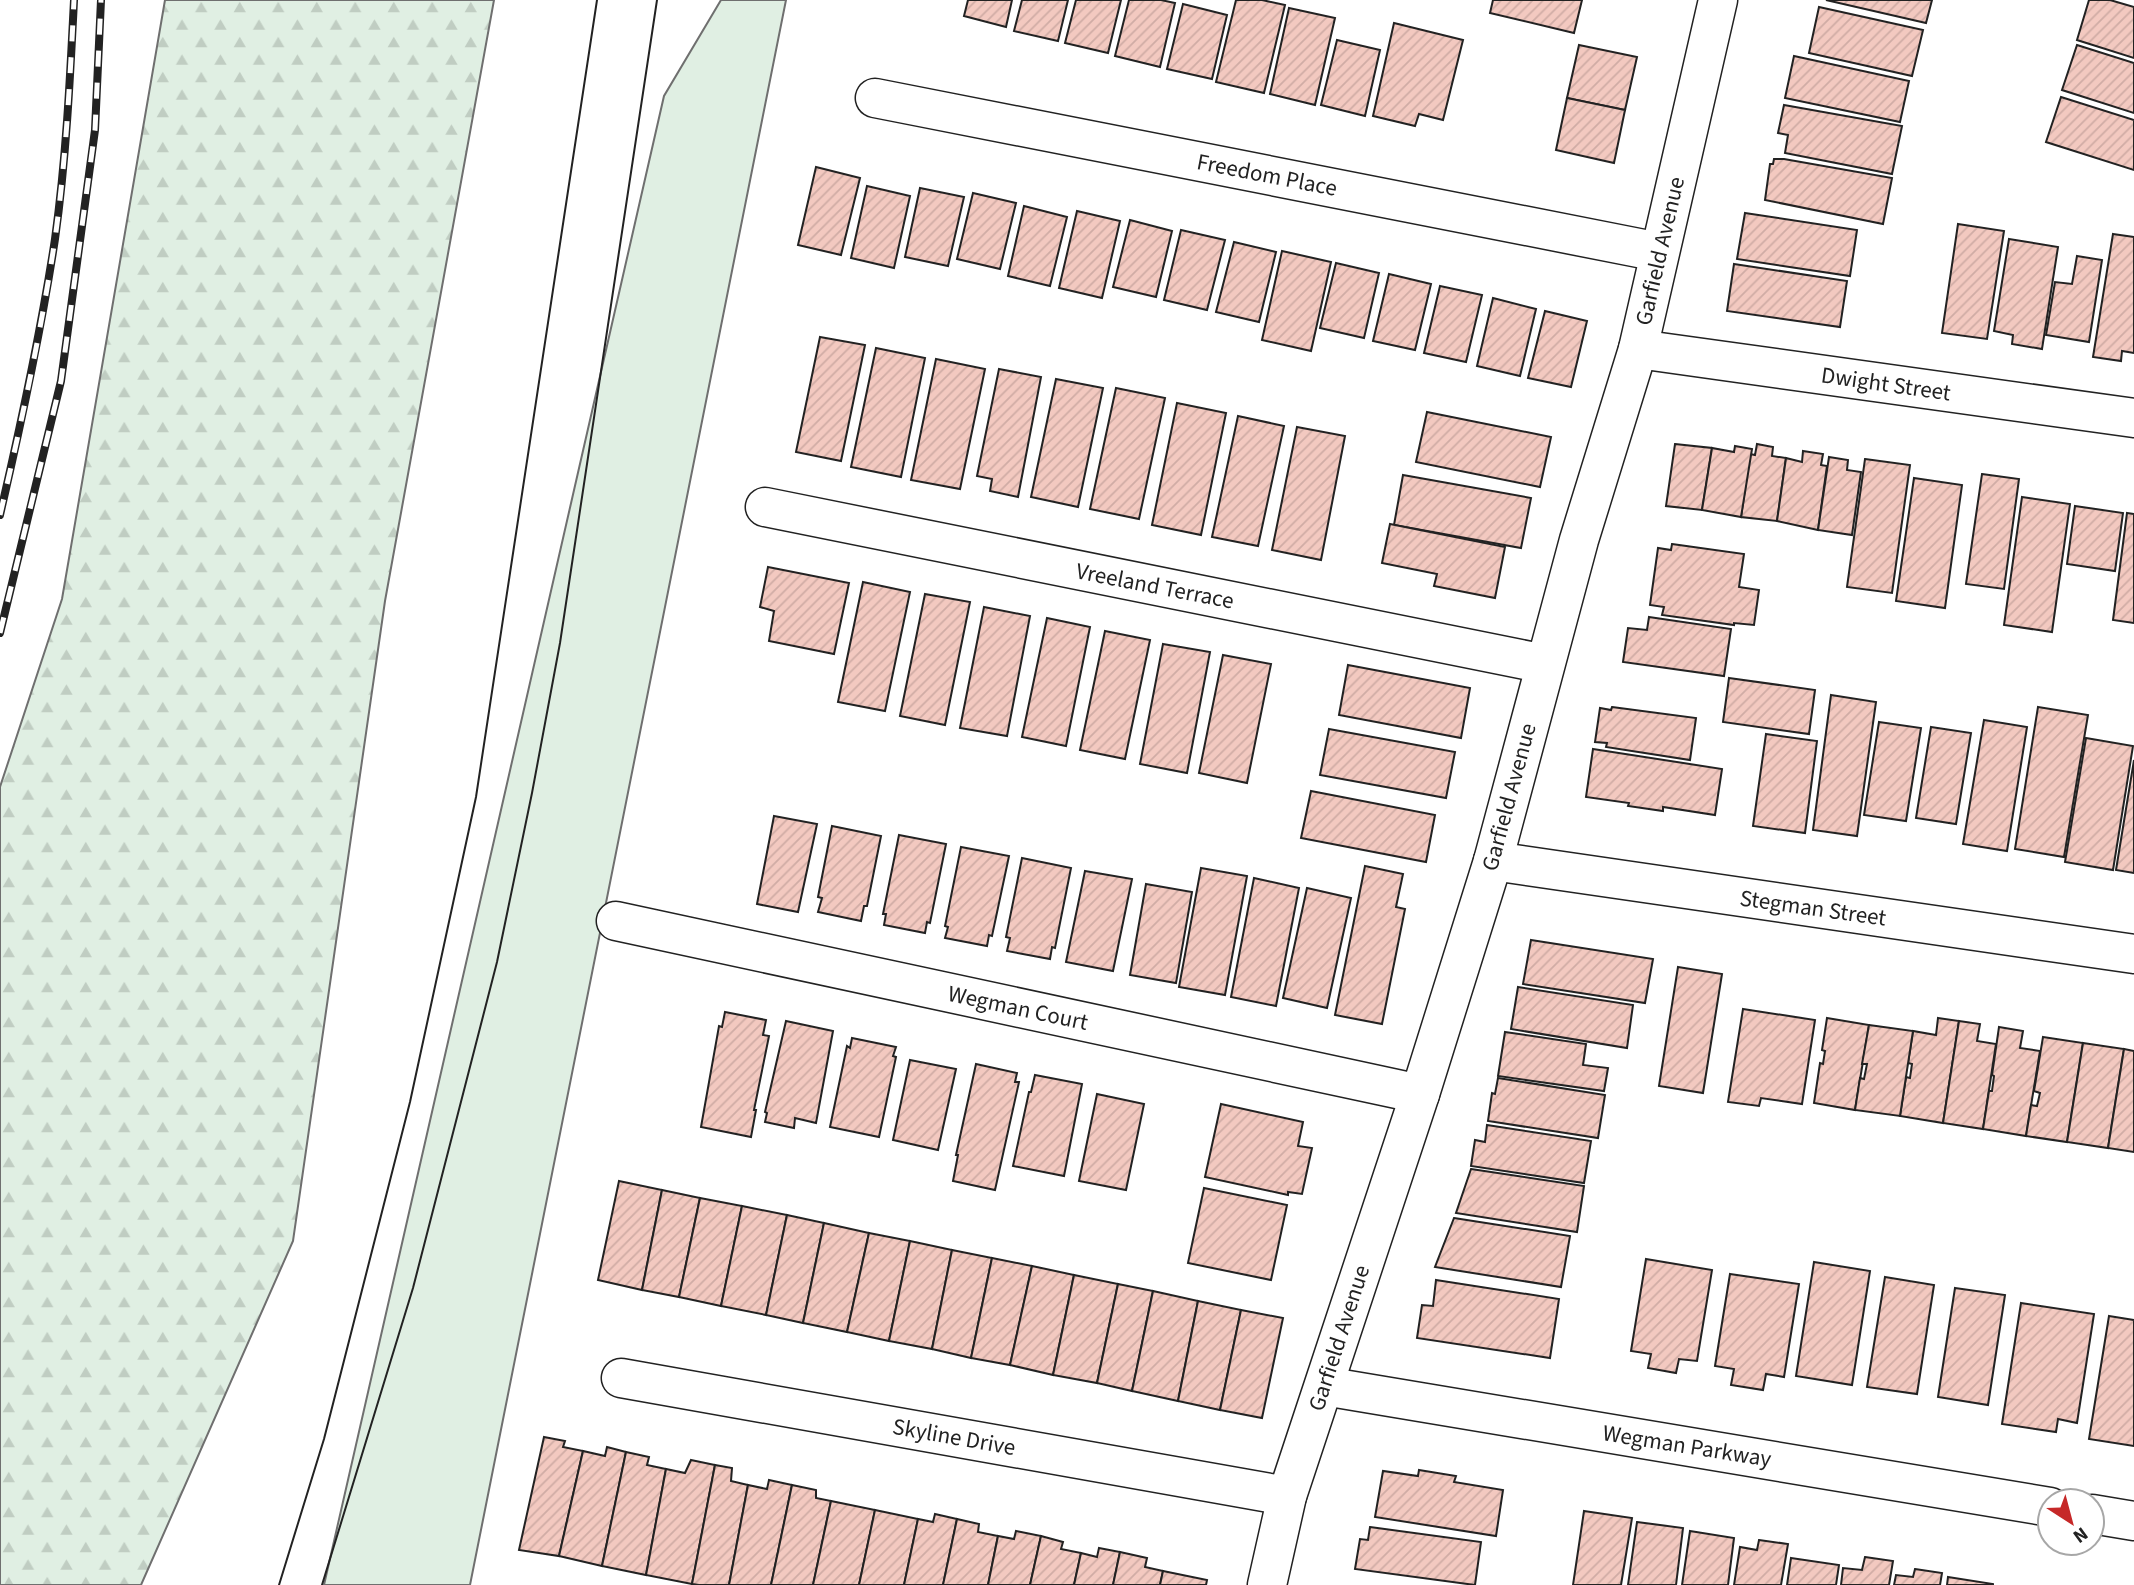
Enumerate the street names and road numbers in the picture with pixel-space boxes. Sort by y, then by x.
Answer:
street label: Freedom Place [1194,145,1340,205]
street label: Garfield Avenue [1627,173,1693,329]
street label: Dwight Street [1819,359,1953,409]
street label: Vreeland Terrace [1073,555,1237,617]
street label: Garfield Avenue [1473,719,1545,875]
street label: Stegman Street [1738,881,1889,935]
street label: Wegman Court [945,977,1091,1039]
street label: Garfield Avenue [1300,1261,1378,1415]
street label: Skyline Drive [890,1410,1018,1464]
street label: Wegman Parkway [1600,1416,1774,1476]

